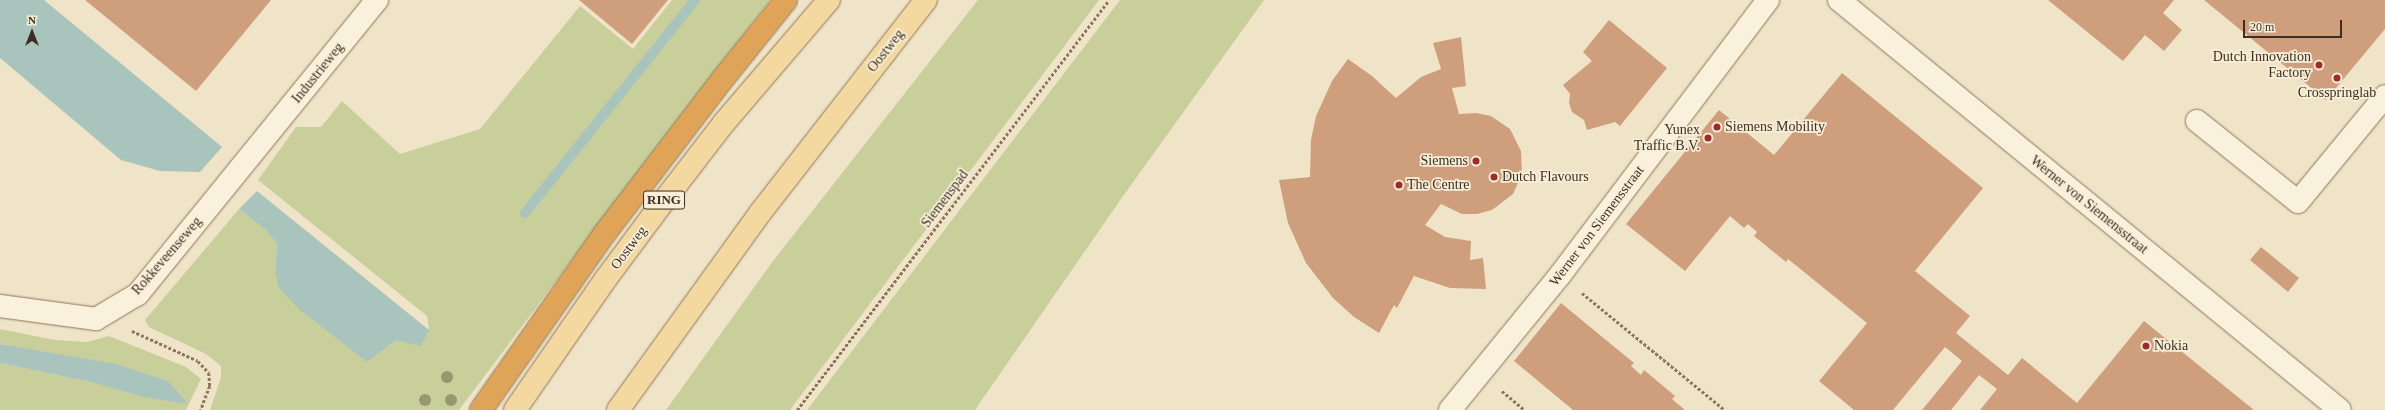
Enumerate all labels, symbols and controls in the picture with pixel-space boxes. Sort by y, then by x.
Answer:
north arrow [12,12,52,52]
scale bar [2245,12,2344,38]
text: N [28,14,36,26]
text: 20 m [2250,20,2274,34]
street label: Oostweg [864,26,908,76]
street label: Industrieweg [288,39,348,107]
place label: Dutch Innovation Factory [2213,49,2311,82]
marker: Dutch Innovation Factory [2314,60,2324,70]
marker: Crosspringlab [2332,73,2342,83]
place label: Crosspringlab [2298,85,2376,101]
place label: Siemens Mobility [1725,119,1825,135]
place label: Yunex Traffic B.V. [1634,122,1700,154]
marker: Siemens Mobility [1712,122,1722,132]
marker: Yunex Traffic B.V. [1703,133,1713,143]
street label: Werner von Siemensstraat [2027,152,2151,258]
place label: Siemens [1421,153,1468,169]
marker: Siemens [1471,156,1481,166]
street label: Werner von Siemensstraat [1546,162,1648,290]
street label: Siemenspad [918,167,972,231]
place label: Dutch Flavours [1502,169,1589,185]
marker: Dutch Flavours [1489,172,1499,182]
place label: The Centre [1407,177,1470,193]
marker: The Centre [1394,180,1404,190]
road number: RING [643,189,685,211]
street label: Rokkeveenseweg [129,214,205,298]
street label: Oostweg [607,223,651,273]
place label: Nokia [2154,338,2188,354]
marker: Nokia [2141,341,2151,351]

